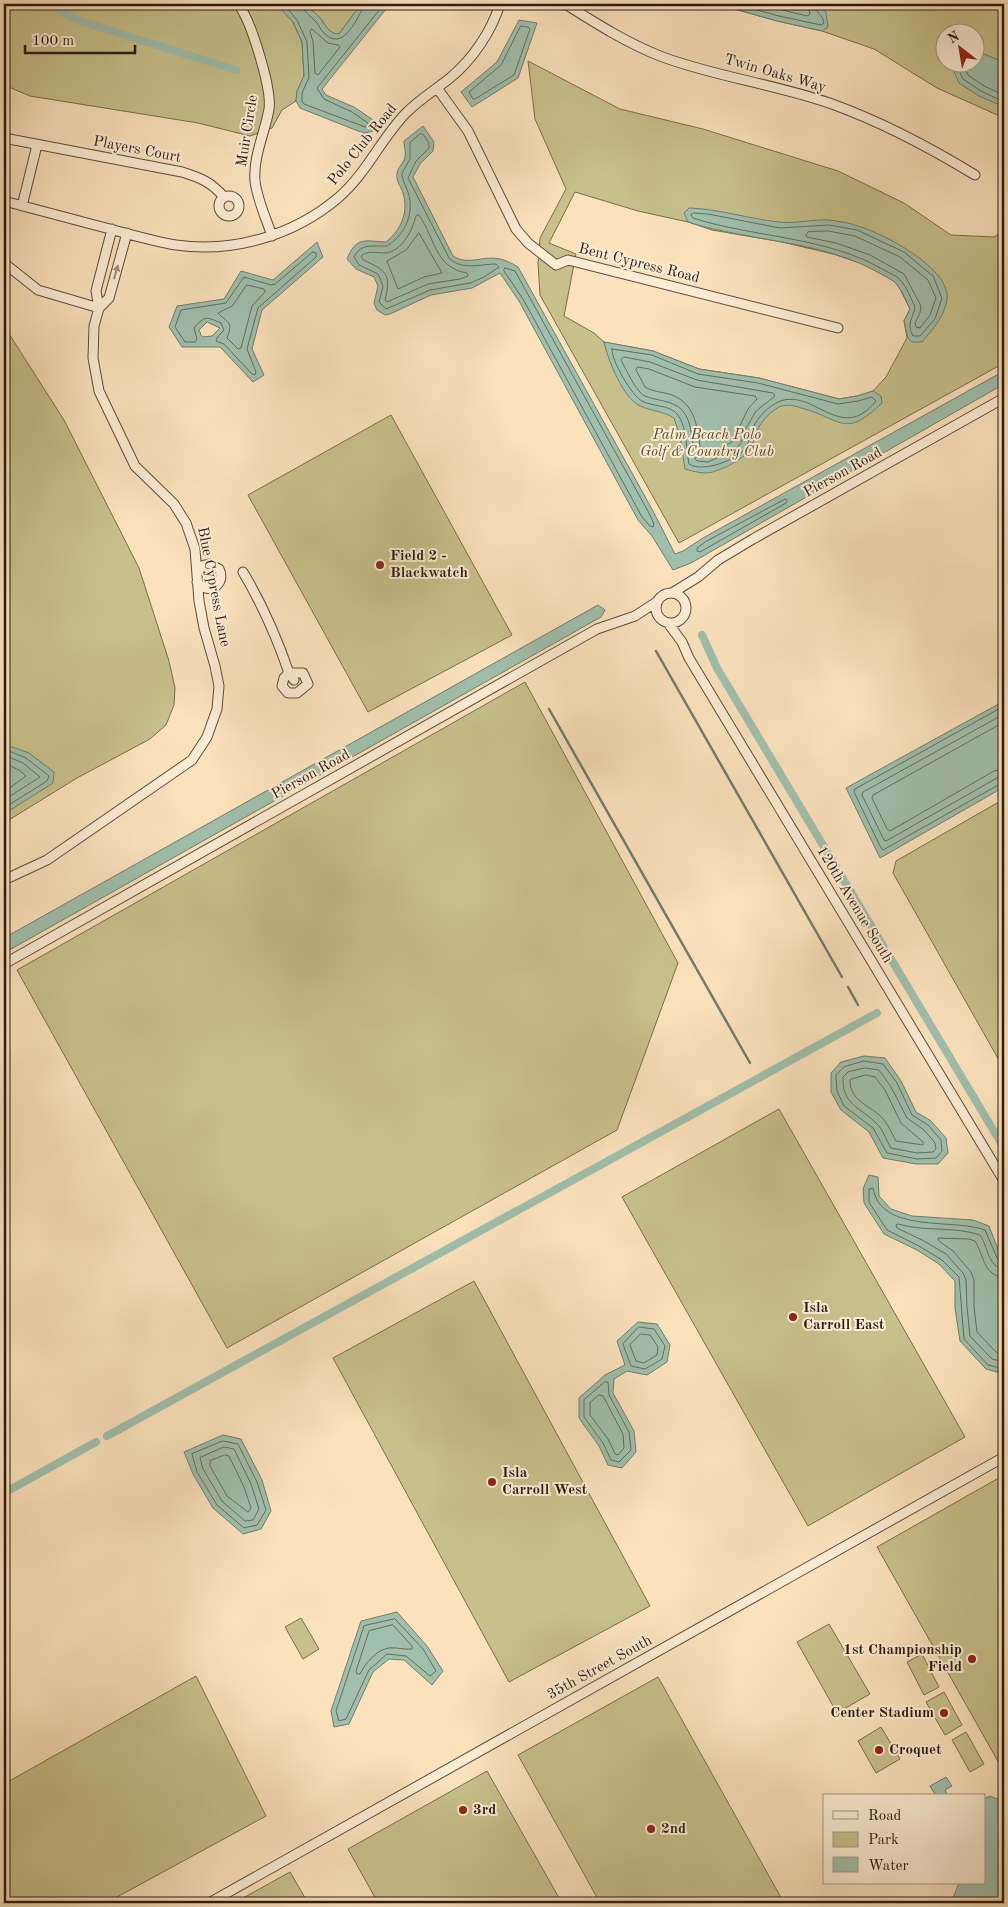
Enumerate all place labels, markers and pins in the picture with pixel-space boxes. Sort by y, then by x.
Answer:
place label: Field 2 - Blackwatch [390,549,468,581]
marker: Field 2 - Blackwatch [374,559,386,571]
place label: Isla Carroll East [803,1301,885,1333]
marker: Isla Carroll East [787,1311,799,1323]
place label: Isla Carroll West [502,1466,588,1498]
marker: Isla Carroll West [486,1476,498,1488]
place label: 1st Championship Field [843,1643,962,1675]
marker: 1st Championship Field [966,1653,978,1665]
place label: Center Stadium [830,1706,934,1721]
marker: Center Stadium [938,1707,950,1719]
place label: Croquet [889,1743,942,1758]
marker: Croquet [873,1744,885,1756]
place label: 3rd [473,1803,496,1818]
marker: 3rd [457,1804,469,1816]
place label: 2nd [661,1822,686,1837]
marker: 2nd [645,1823,657,1835]

